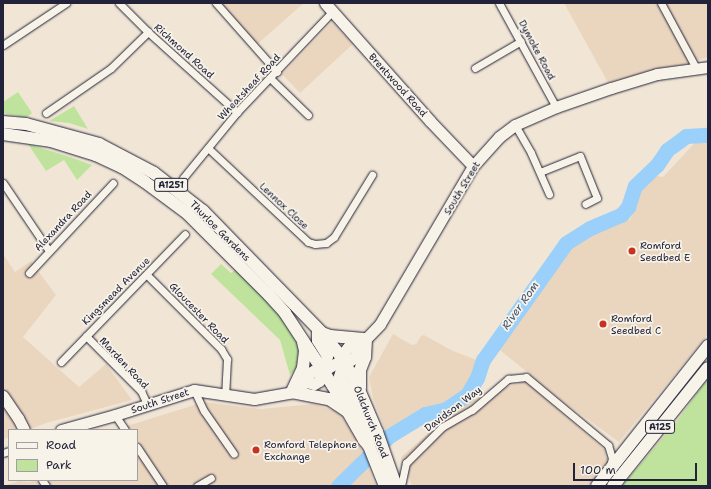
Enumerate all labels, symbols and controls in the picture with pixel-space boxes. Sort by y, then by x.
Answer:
street label: Dymoke Road [516,18,558,82]
street label: Richmond Road [152,21,216,81]
street label: Wheatsheaf Road [215,51,283,123]
street label: Brentwood Road [366,51,430,119]
street label: South Street [441,159,483,217]
road number: A1251 [154,178,188,192]
street label: Lennox Close [257,180,311,232]
street label: Alexandra Road [32,188,94,254]
street label: Thurloe Gardens [187,198,253,264]
place label: Romford Seedbed E [640,239,690,262]
marker: Romford Seedbed E [627,246,637,256]
street label: Kingsmead Avenue [80,255,152,327]
water label: River Rom [500,279,542,333]
street label: Gloucester Road [167,280,231,346]
place label: Romford Seedbed C [611,312,661,336]
marker: Romford Seedbed C [598,319,608,329]
street label: Marden Road [97,335,151,391]
street label: Oldchurch Road [351,384,391,460]
street label: Davidson Way [422,384,484,434]
street label: South Street [129,386,191,416]
road number: A125 [645,420,675,434]
legend [8,429,138,481]
text: Road [46,437,76,453]
place label: Romford Telephone Exchange [264,438,357,462]
marker: Romford Telephone Exchange [251,445,261,455]
scale bar [575,455,699,481]
text: Park [46,457,72,473]
text: 100 m [580,462,616,478]

